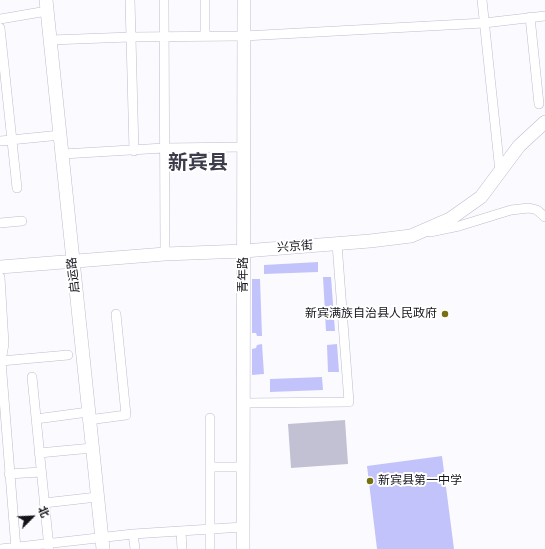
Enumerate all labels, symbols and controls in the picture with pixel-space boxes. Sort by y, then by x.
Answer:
district label: 新宾县 [168,152,228,176]
street label: 兴京街 [277,239,313,255]
street label: 启运路 [65,256,83,294]
street label: 青年路 [237,257,251,293]
place label: 新宾满族自治县人民政府 [305,307,437,321]
marker: 新宾满族自治县人民政府 [440,309,450,319]
place label: 新宾县第一中学 [378,474,462,488]
marker: 新宾县第一中学 [365,476,375,486]
north arrow [12,497,52,537]
text: 北 [35,504,52,520]

